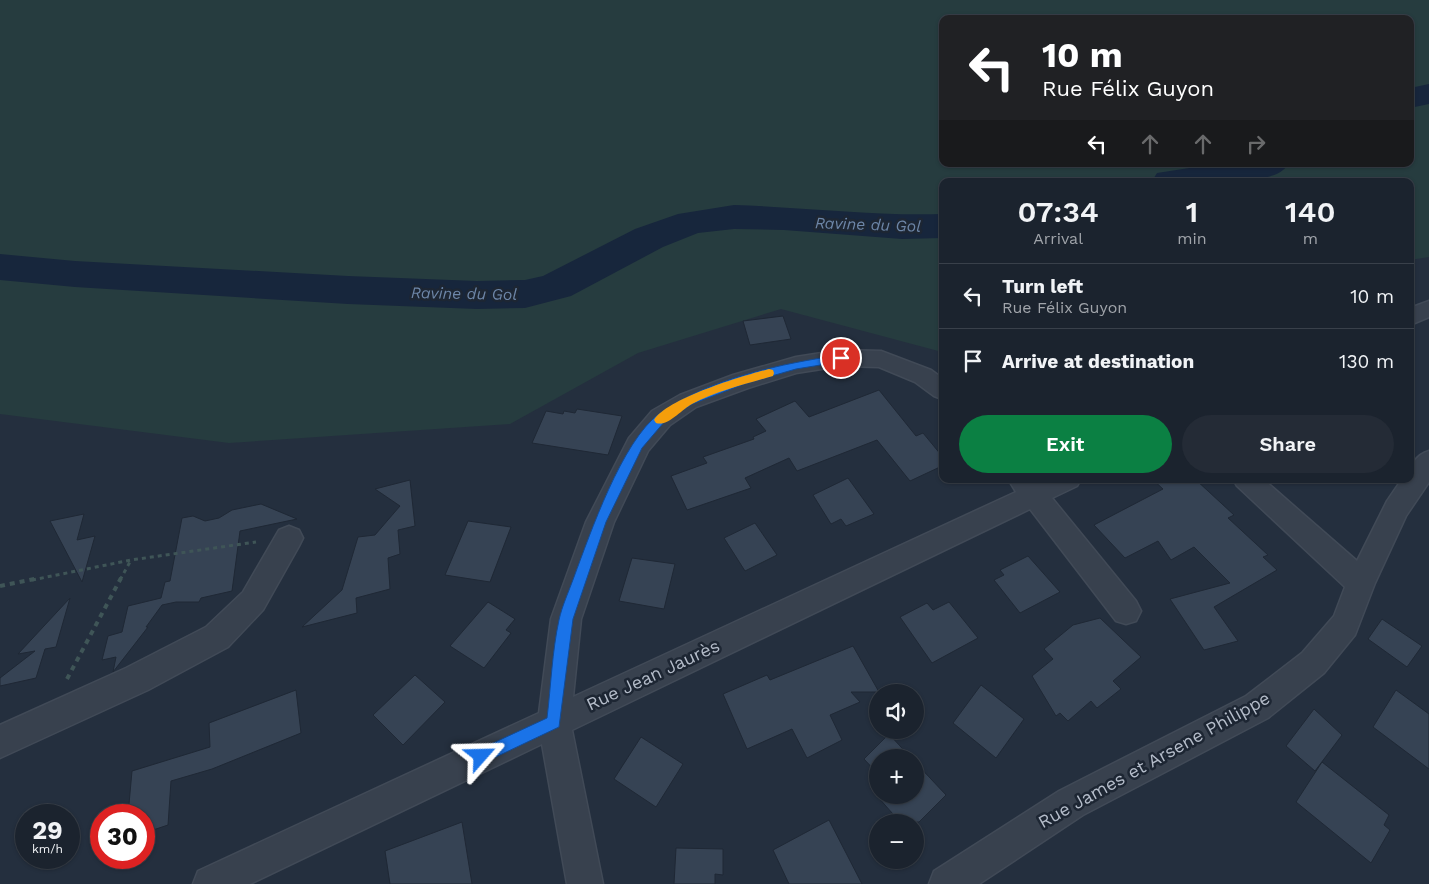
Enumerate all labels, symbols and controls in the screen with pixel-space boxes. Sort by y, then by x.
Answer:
text: 10 m [1042,34,1123,76]
icon: left [959,35,1024,100]
text: Rue Félix Guyon [1042,76,1214,101]
icon: left [1083,130,1111,158]
icon: ahead [1136,130,1164,158]
icon: ahead [1189,130,1217,158]
icon: right [1242,130,1270,158]
text: 07:34 [1017,194,1099,229]
text: 1 [1186,194,1198,229]
text: 140 [1285,194,1336,229]
water label: Ravine du Gol [815,213,922,236]
text: Arrival [1033,229,1083,248]
text: min [1177,229,1207,248]
text: m [1303,229,1318,248]
text: Turn left [1002,275,1083,298]
icon: left [959,282,987,310]
water label: Ravine du Gol [411,283,517,304]
text: 10 m [1350,285,1394,308]
text: Rue Félix Guyon [1002,298,1127,317]
pin [820,337,862,379]
icon: arrive [827,344,855,372]
icon: arrive [959,347,987,375]
text: Arrive at destination [1002,350,1194,373]
text: 130 m [1339,350,1394,373]
button: Exit [959,415,1172,473]
button: Share [1182,415,1394,473]
street label: Rue Jean Jaurès [583,634,723,715]
map controls [869,684,924,869]
button: sound [869,684,924,739]
street label: Rue James et Arsene Philippe [1034,687,1273,832]
position arrow [454,729,506,781]
button: + [869,749,924,804]
speed limit sign: 30 [90,804,155,869]
button: − [869,814,924,869]
text: 29 [32,816,63,845]
text: km/h [32,842,63,856]

